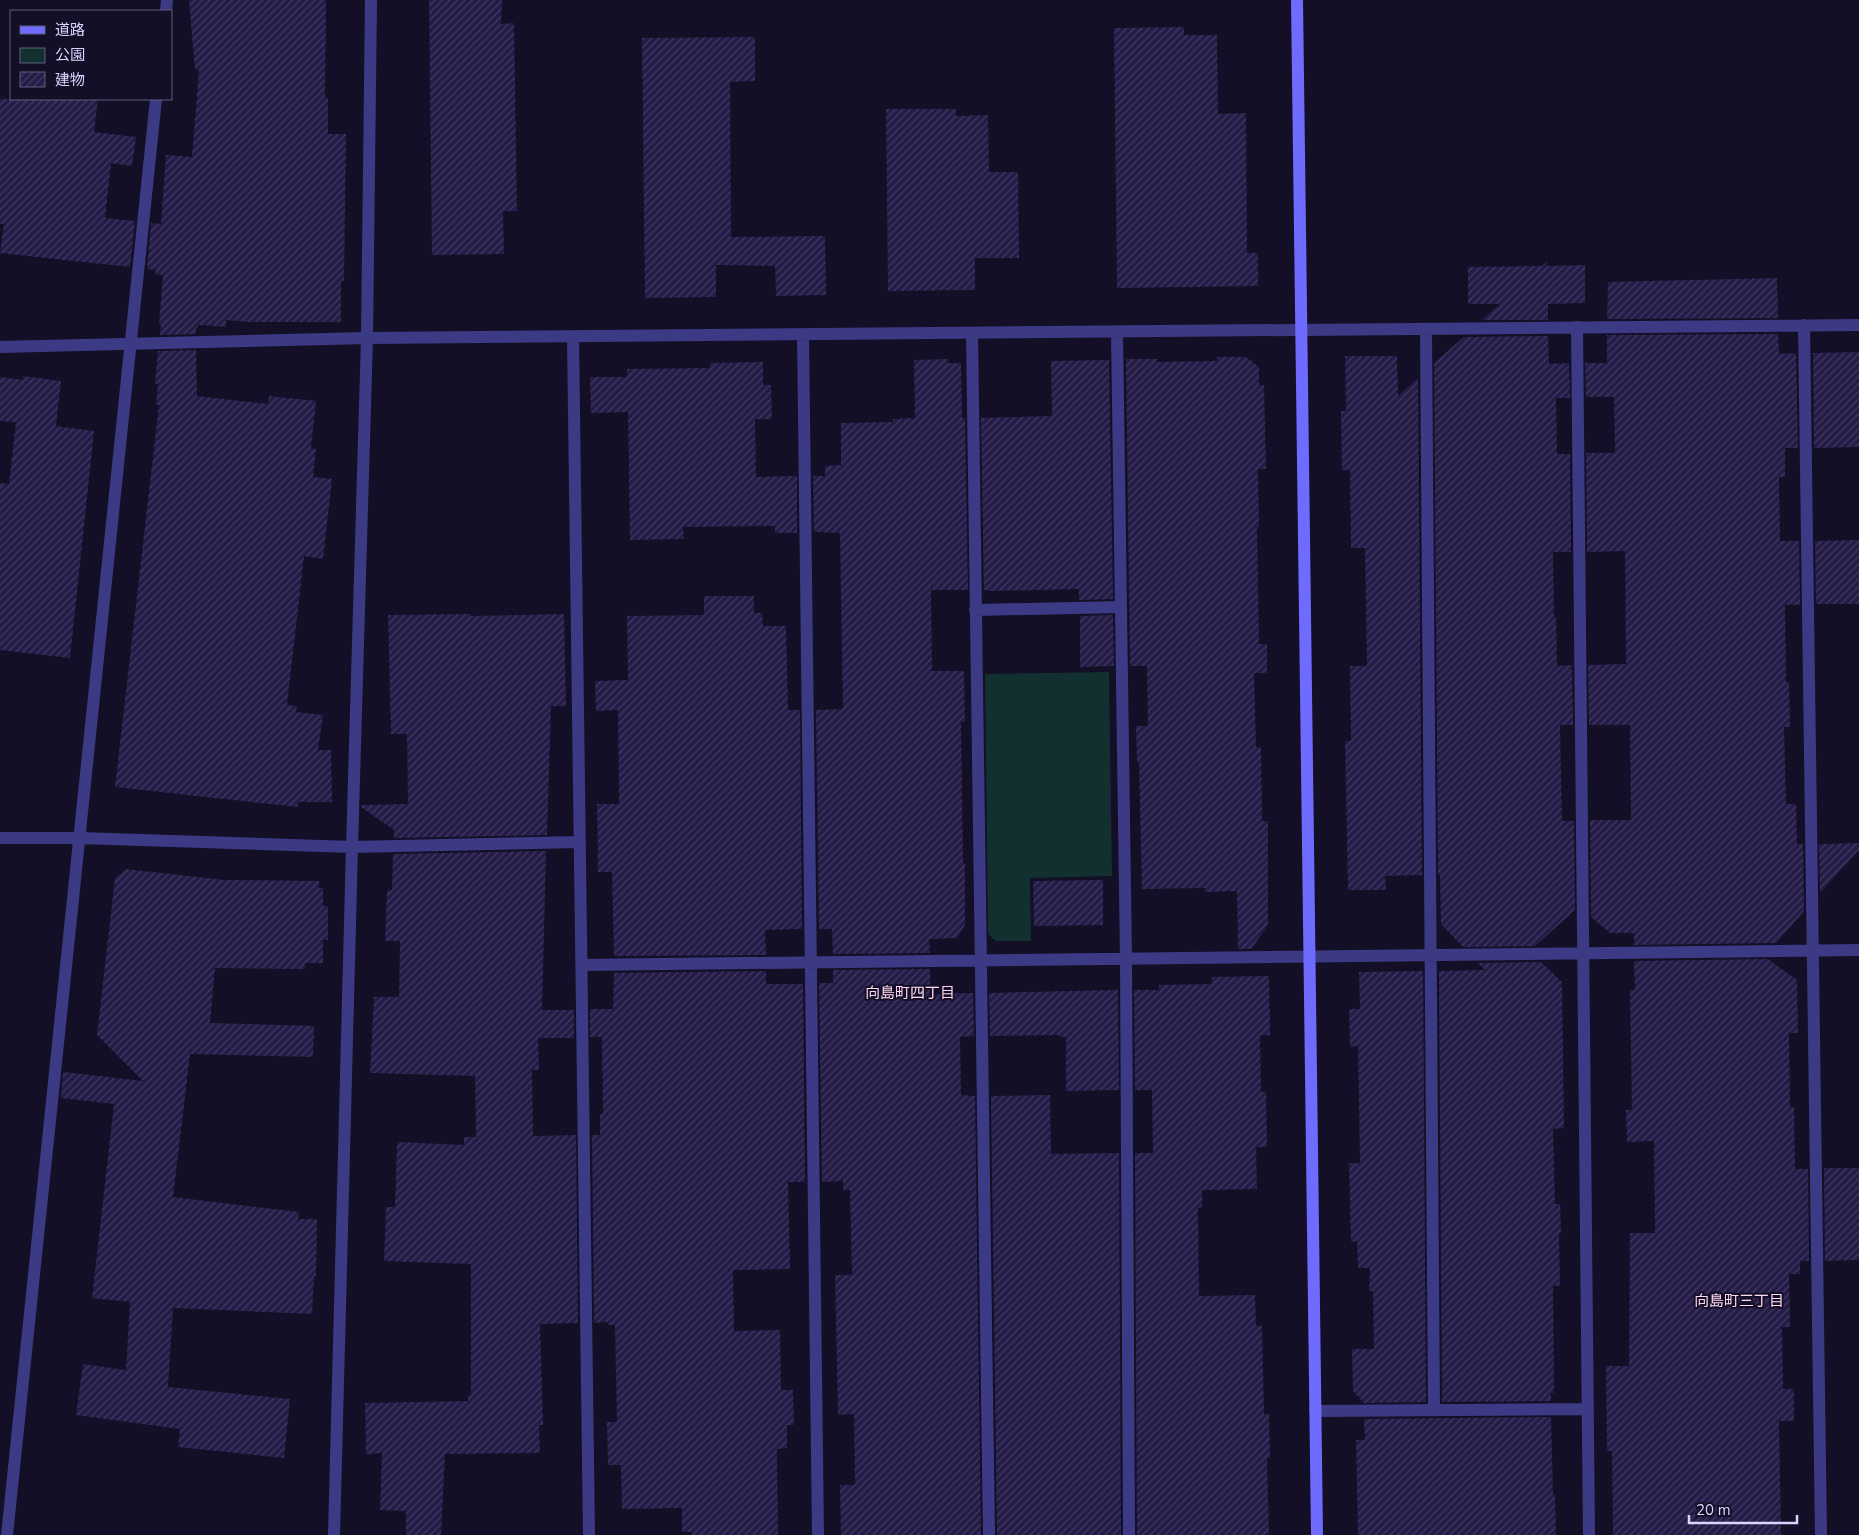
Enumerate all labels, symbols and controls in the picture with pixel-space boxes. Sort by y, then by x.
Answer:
legend [10,10,172,100]
text: 道路 [55,20,85,40]
text: 公園 [55,45,85,65]
text: 建物 [55,70,85,90]
district label: 向島町四丁目 [865,983,955,1003]
district label: 向島町三丁目 [1694,1291,1784,1311]
scale bar [1689,1492,1796,1524]
text: 20 m [1696,1500,1731,1520]

